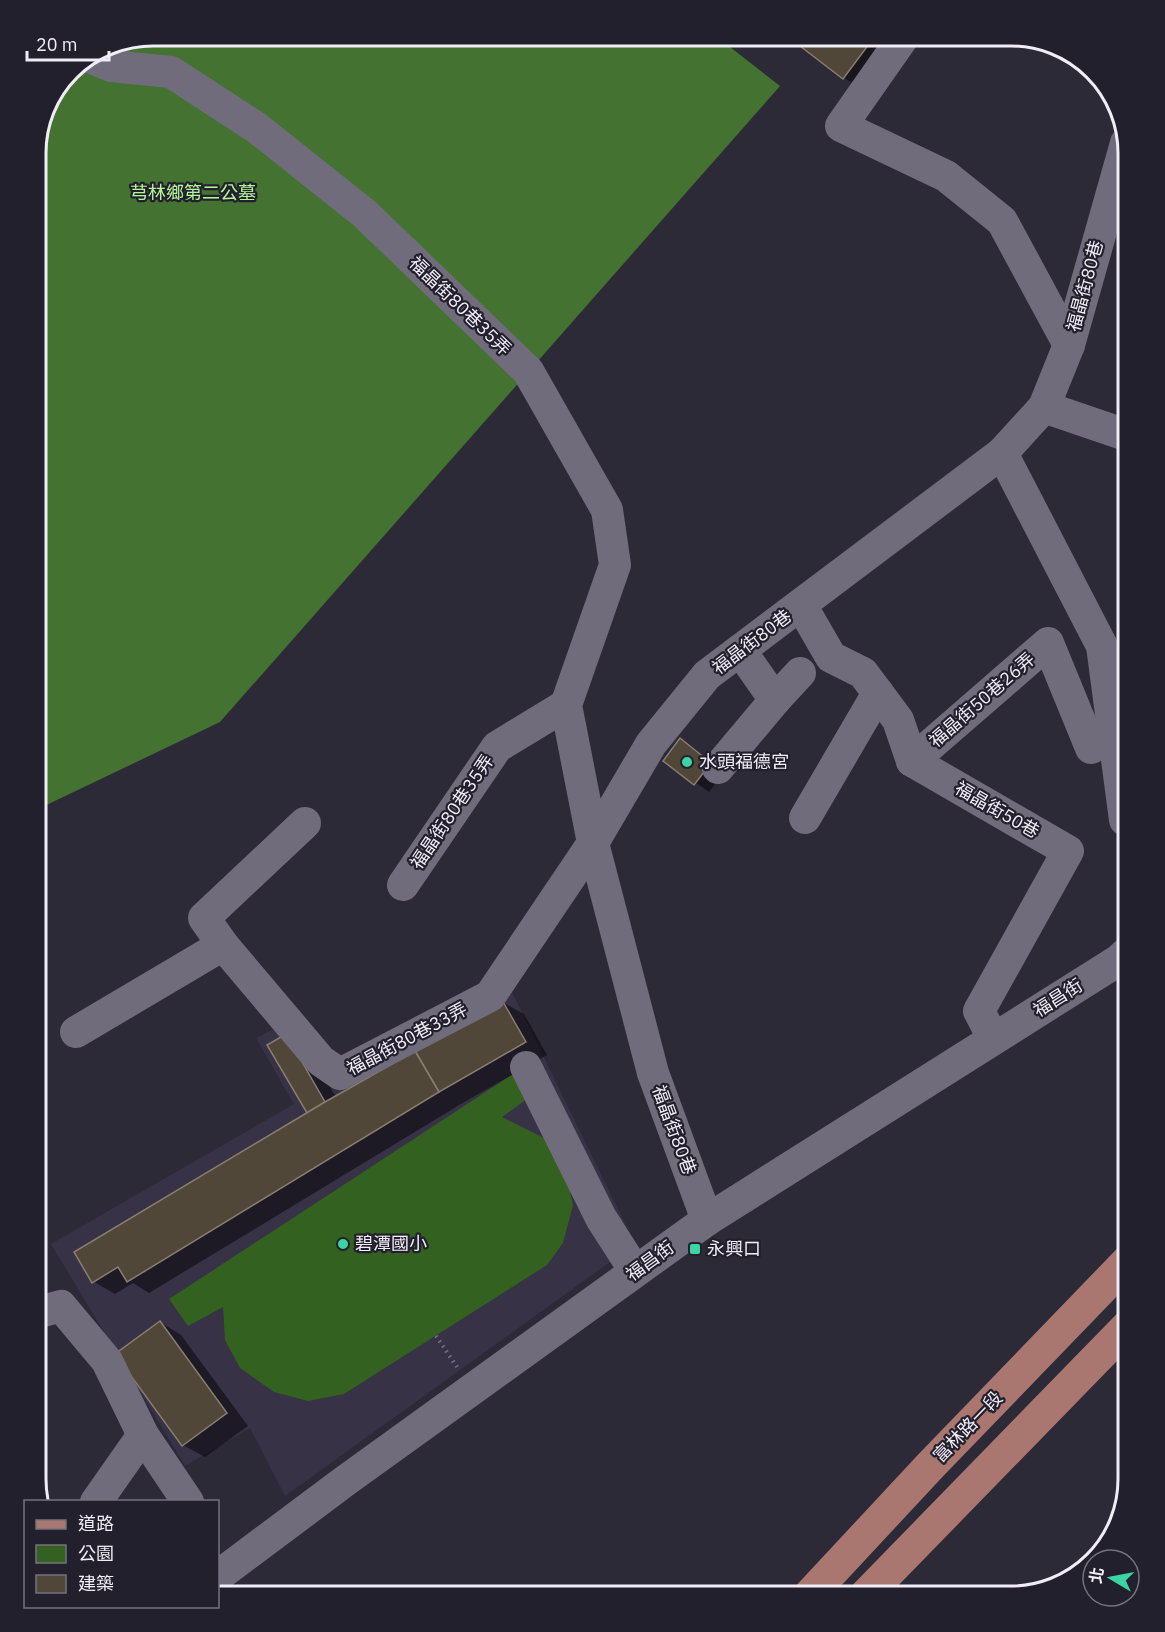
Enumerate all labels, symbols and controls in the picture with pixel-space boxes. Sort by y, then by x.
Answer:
scale bar [27,24,110,62]
text: 20 m [36,33,78,56]
park label: 芎林鄉第二公墓 [130,181,256,204]
street label: 福晶街80巷 [1061,238,1108,334]
street label: 福晶街80巷35弄 [404,251,516,360]
street label: 福晶街80巷 [707,604,796,679]
street label: 福晶街50巷26弄 [924,647,1039,752]
street label: 福晶街80巷35弄 [405,750,498,873]
place label: 水頭福德宮 [699,750,789,773]
marker: 水頭福德宮 [680,755,694,769]
street label: 福晶街50巷 [951,776,1044,843]
street label: 福昌街 [1029,974,1087,1022]
street label: 福晶街80巷33弄 [343,997,471,1080]
street label: 福晶街80巷 [648,1082,701,1178]
place label: 碧潭國小 [355,1232,427,1255]
street label: 福昌街 [621,1235,678,1286]
marker: 碧潭國小 [336,1237,350,1251]
place label: 永興口 [707,1237,761,1260]
marker: 永興口 [688,1242,702,1256]
street label: 富林路一段 [928,1386,1007,1467]
legend [24,1500,219,1608]
text: 道路 [78,1512,114,1535]
text: 公園 [78,1542,114,1565]
north arrow [1081,1548,1141,1608]
text: 北 [1085,1566,1107,1585]
text: 建築 [78,1572,114,1595]

